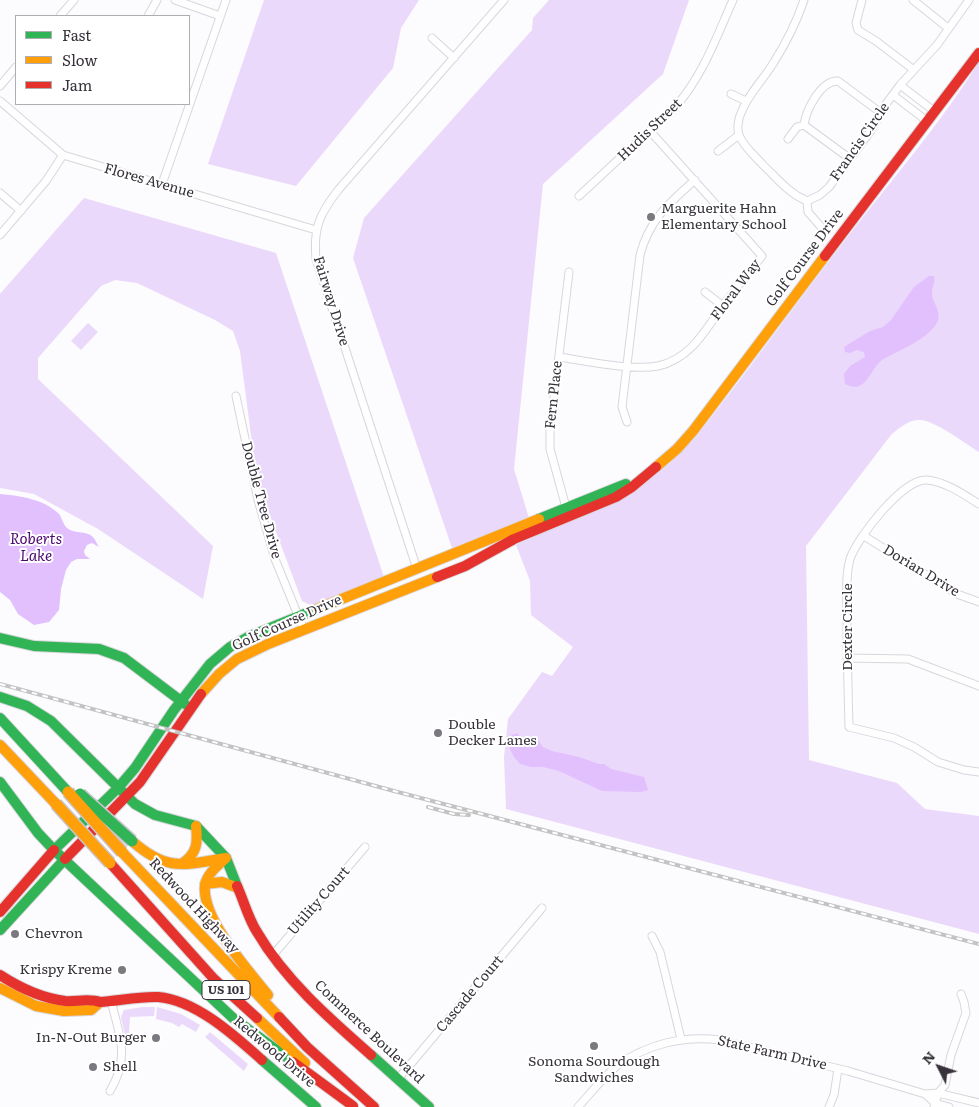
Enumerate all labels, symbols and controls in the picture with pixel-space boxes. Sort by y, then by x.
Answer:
legend [15,15,190,105]
text: Fast [62,23,91,46]
text: Slow [62,48,97,71]
text: Jam [62,73,92,96]
street label: Hudis Street [614,95,686,165]
street label: Francis Circle [827,100,893,184]
street label: Flores Avenue [102,160,196,202]
place label: Marguerite Hahn Elementary School [661,201,787,233]
street label: Golf Course Drive [763,206,847,310]
marker: Marguerite Hahn Elementary School [645,211,657,223]
street label: Fairway Drive [309,254,353,348]
street label: Floral Way [707,256,765,324]
street label: Fern Place [542,360,566,430]
street label: Double Tree Drive [237,439,285,561]
water label: Roberts Lake [10,531,62,566]
street label: Dorian Drive [880,542,962,600]
street label: Dexter Circle [840,583,856,671]
street label: Golf Course Drive [230,591,344,655]
place label: Double Decker Lanes [448,717,537,750]
marker: Double Decker Lanes [432,727,444,739]
street label: Redwood Highway [145,855,243,957]
street label: Utility Court [285,863,353,939]
place label: Chevron [25,926,83,942]
marker: Chevron [9,928,21,940]
street label: Cascade Court [433,952,507,1036]
place label: Krispy Kreme [20,962,112,978]
marker: Krispy Kreme [116,964,128,976]
street label: Commerce Boulevard [311,977,427,1087]
road number: US 101 [202,980,250,1000]
street label: Redwood Drive [230,1013,318,1091]
place label: In-N-Out Burger [36,1030,146,1046]
marker: In-N-Out Burger [150,1032,162,1044]
street label: State Farm Drive [716,1032,828,1074]
marker: Sonoma Sourdough Sandwiches [588,1040,600,1052]
north arrow [914,1042,964,1092]
text: N [916,1046,939,1068]
place label: Sonoma Sourdough Sandwiches [528,1054,660,1086]
place label: Shell [103,1059,137,1075]
marker: Shell [87,1061,99,1073]

